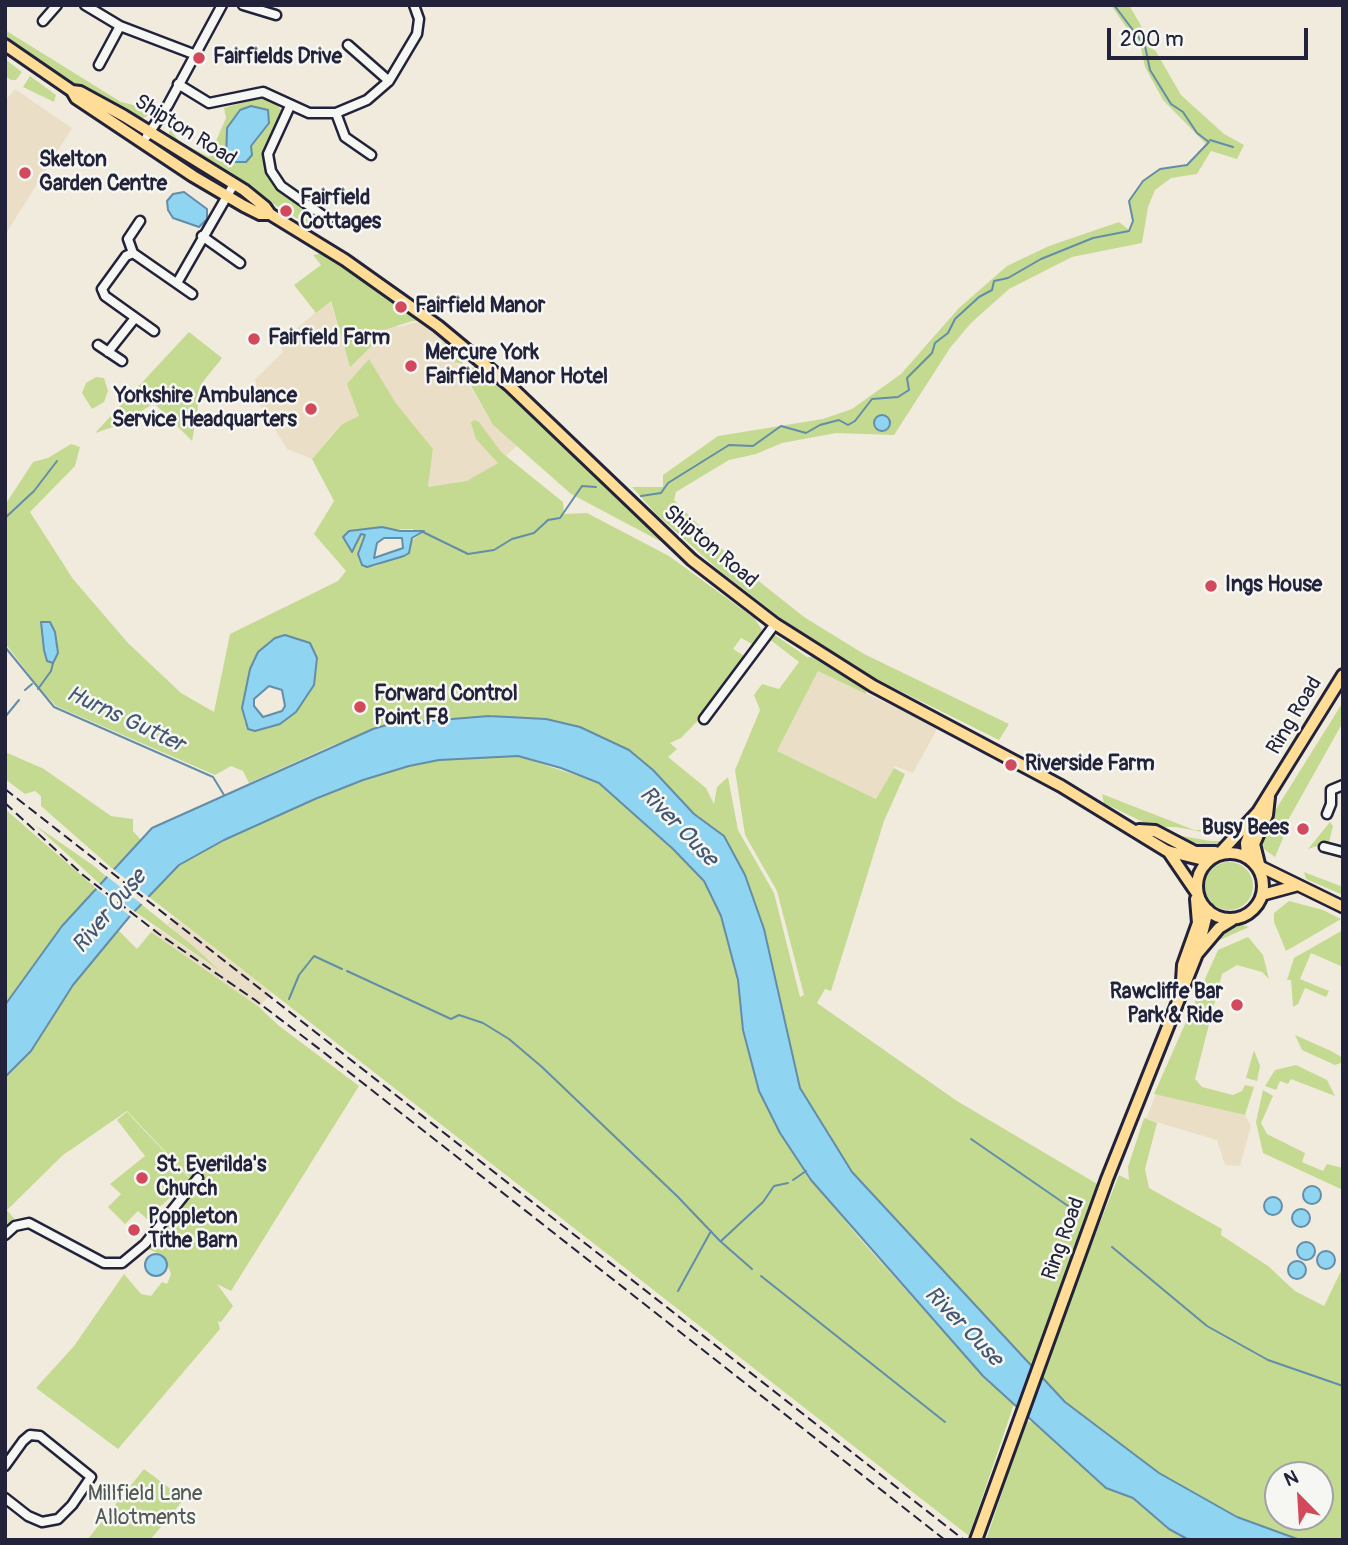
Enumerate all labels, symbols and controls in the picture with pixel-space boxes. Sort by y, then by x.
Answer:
scale bar [1110,14,1311,58]
text: 200 m [1120,26,1184,53]
place label: Fairfields Drive [213,45,342,71]
marker: Fairfields Drive [191,50,207,66]
street label: Shipton Road [129,90,241,172]
place label: Skelton Garden Centre [39,148,167,198]
marker: Skelton Garden Centre [17,165,33,181]
place label: Fairfield Cottages [300,186,381,236]
marker: Fairfield Cottages [278,203,294,219]
place label: Fairfield Manor [415,294,545,320]
marker: Fairfield Manor [393,299,409,315]
place label: Fairfield Farm [268,326,390,352]
marker: Fairfield Farm [246,331,262,347]
place label: Mercure York Fairfield Manor Hotel [425,341,608,391]
marker: Mercure York Fairfield Manor Hotel [403,358,419,374]
place label: Yorkshire Ambulance Service Headquarters [112,384,297,434]
marker: Yorkshire Ambulance Service Headquarters [303,401,319,417]
street label: Shipton Road [658,500,762,594]
place label: Ings House [1225,573,1322,599]
marker: Ings House [1203,578,1219,594]
street label: Ring Road [1262,673,1328,759]
water label: Hurns Gutter [62,681,188,759]
place label: Forward Control Point F8 [374,682,518,732]
marker: Forward Control Point F8 [352,699,368,715]
place label: Riverside Farm [1025,752,1155,778]
marker: Riverside Farm [1003,757,1019,773]
water label: River Ouse [633,781,723,873]
place label: Busy Bees [1202,816,1289,842]
marker: Busy Bees [1295,821,1311,837]
water label: River Ouse [67,865,153,959]
place label: Rawcliffe Bar Park & Ride [1110,980,1223,1030]
marker: Rawcliffe Bar Park & Ride [1229,997,1245,1013]
place label: St. Everilda's Church [156,1153,266,1203]
marker: St. Everilda's Church [134,1170,150,1186]
street label: Ring Road [1037,1194,1091,1284]
place label: Poppleton Tithe Barn [148,1205,238,1255]
marker: Poppleton Tithe Barn [126,1222,142,1238]
water label: River Ouse [918,1281,1008,1373]
north arrow [1264,1461,1334,1531]
text: N [1281,1465,1302,1492]
park label: Millfield Lane Allotments [88,1482,202,1532]

